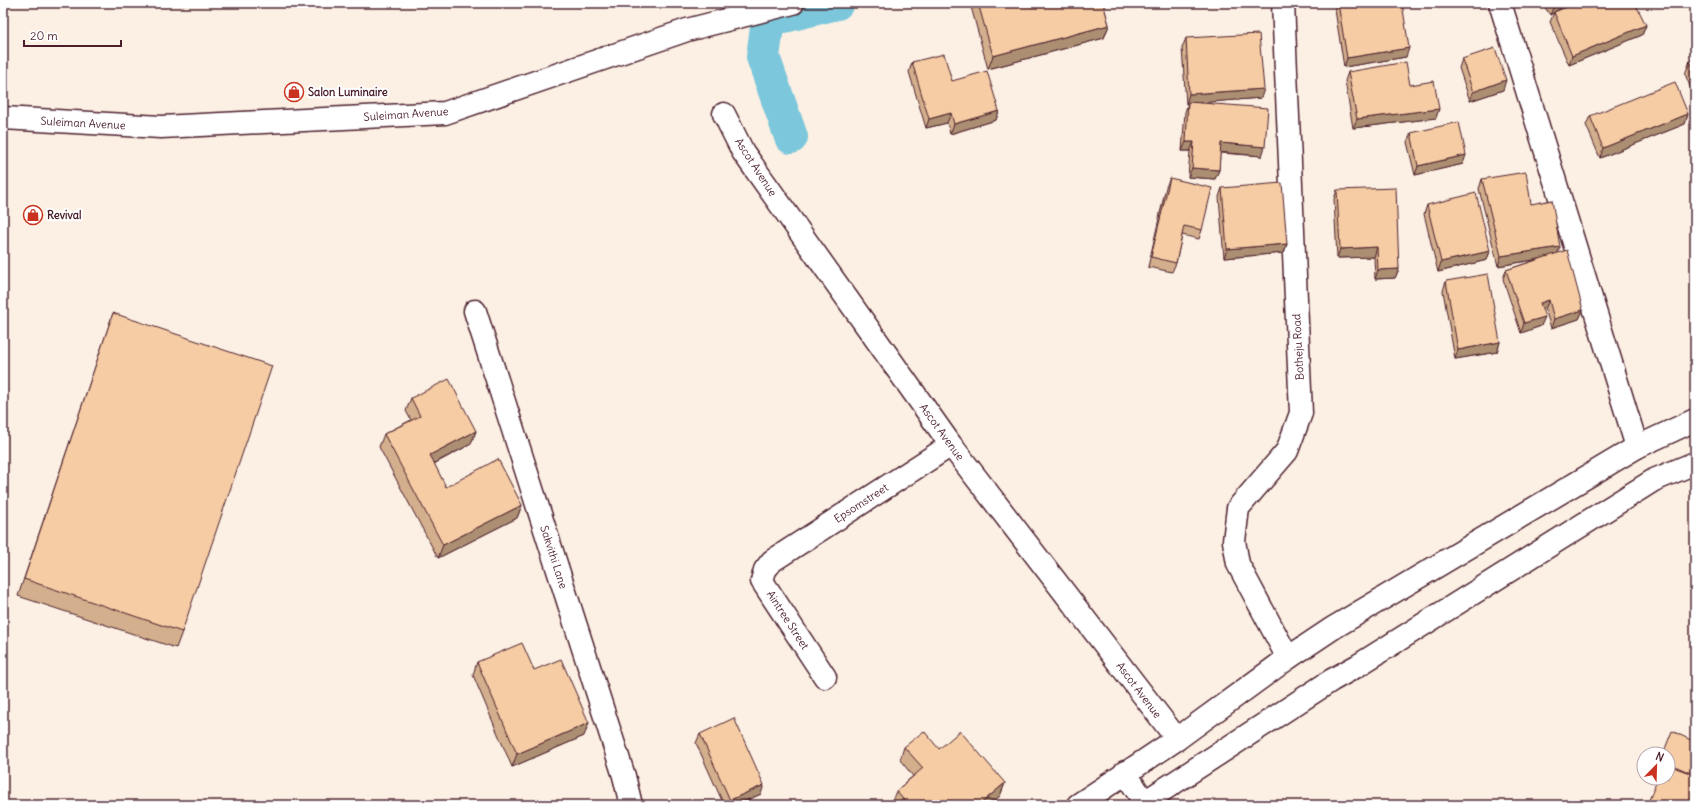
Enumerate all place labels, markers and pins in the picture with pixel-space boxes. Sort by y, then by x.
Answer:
shop icon: Salon Luminaire [283,81,305,103]
place label: Salon Luminaire [308,85,388,99]
shop icon: Revival [22,204,44,226]
place label: Revival [47,208,82,222]

